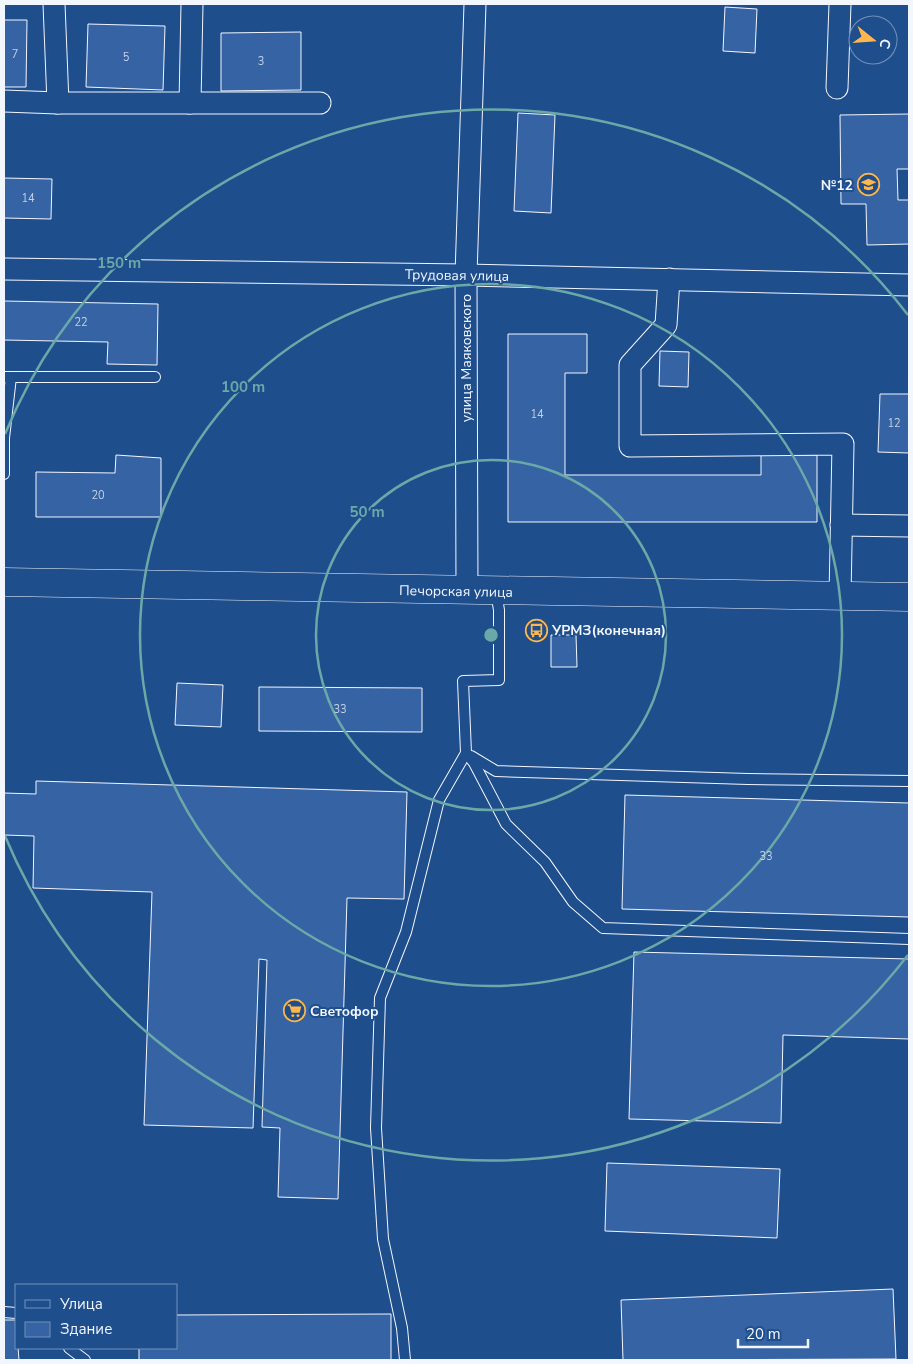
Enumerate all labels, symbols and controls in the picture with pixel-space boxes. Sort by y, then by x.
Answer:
north arrow [848,15,898,65]
text: С [874,36,895,51]
house number: 7 [12,47,18,62]
house number: 5 [123,50,130,65]
house number: 3 [258,54,264,69]
school or university icon: №12 [857,173,881,197]
place label: №12 [821,176,853,195]
house number: 14 [21,191,35,206]
text: 150 m [97,253,141,273]
street label: Трудовая улица [405,265,509,286]
street label: улица Маяковского [457,294,476,422]
house number: 22 [74,315,88,330]
text: 100 m [221,377,265,397]
house number: 14 [530,407,544,422]
house number: 12 [887,416,901,431]
house number: 20 [91,488,105,503]
text: 50 m [349,502,385,522]
street label: Печорская улица [399,581,513,602]
bus stop icon: УРМЗ(конечная) [524,618,548,642]
place label: УРМЗ(конечная) [551,621,666,640]
centre of rings [482,626,500,644]
house number: 33 [333,702,347,717]
house number: 33 [759,849,773,864]
supermarket icon: Светофор [282,999,306,1023]
place label: Светофор [310,1002,379,1021]
legend [15,1284,178,1349]
text: Улица [59,1294,103,1314]
scale bar [738,1316,808,1348]
text: Здание [60,1319,112,1339]
text: 20 m [746,1324,781,1344]

